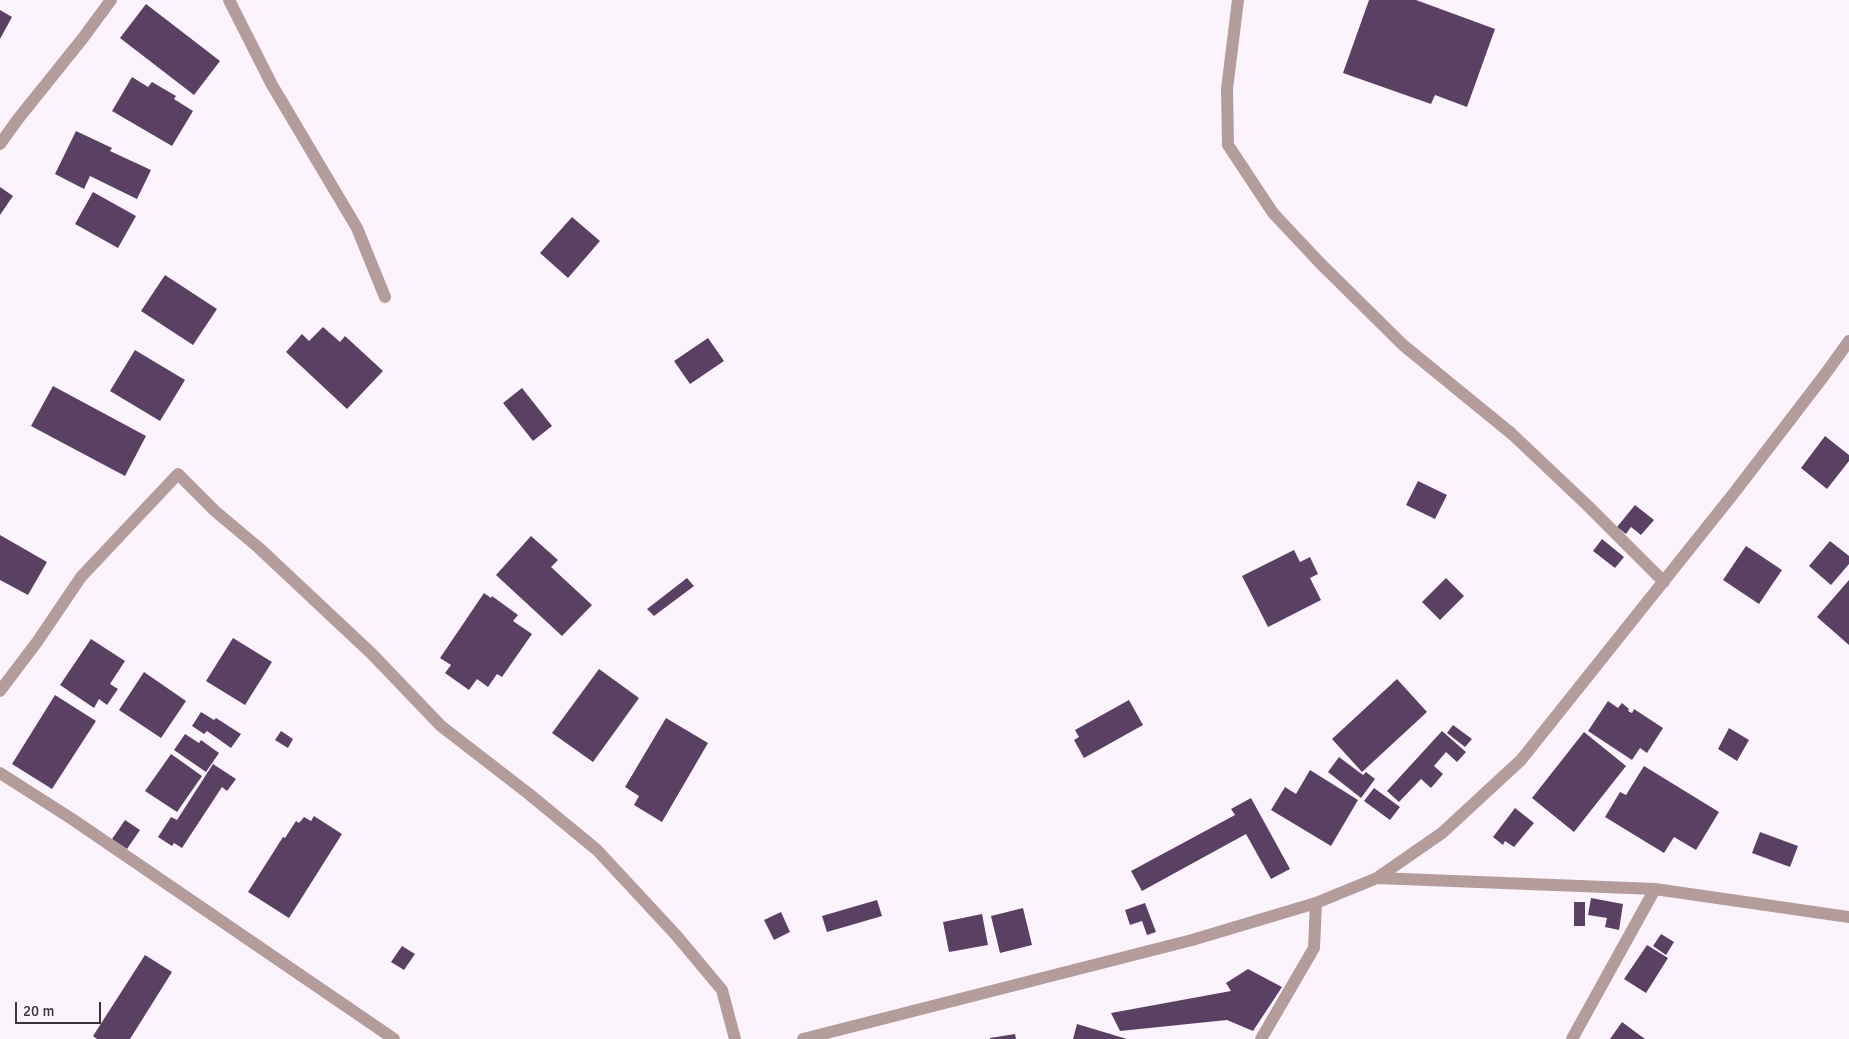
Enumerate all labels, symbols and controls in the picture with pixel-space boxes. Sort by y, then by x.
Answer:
scale bar [18,992,104,1024]
text: 20 m [23,1002,54,1020]

